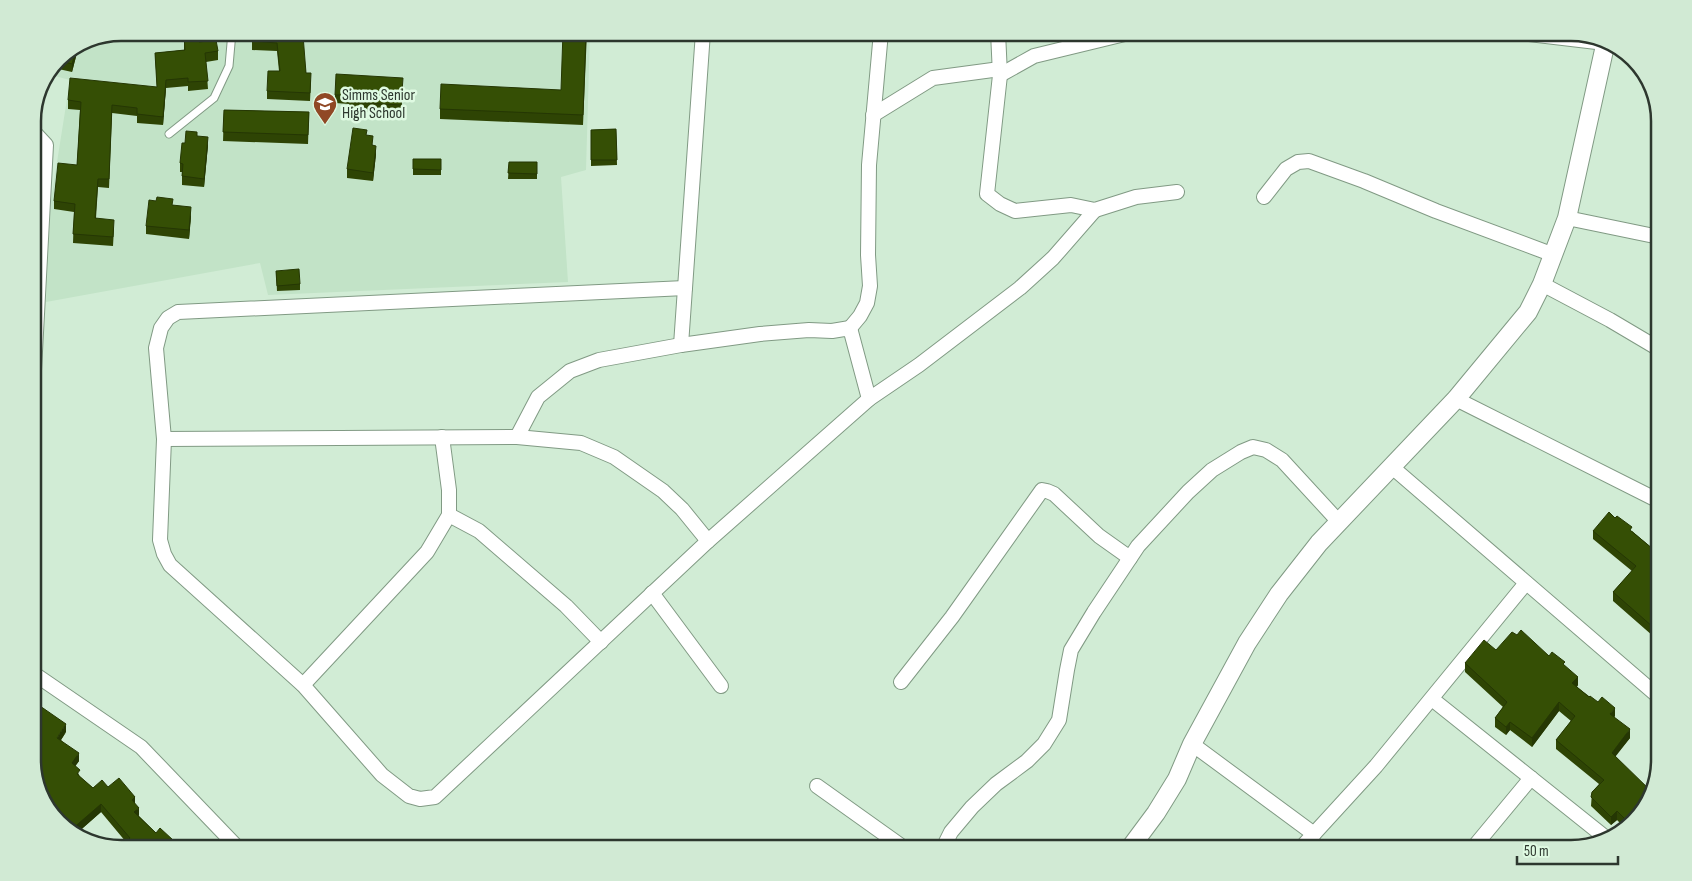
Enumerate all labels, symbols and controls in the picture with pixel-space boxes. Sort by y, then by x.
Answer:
place label: Simms Senior High School [342,86,415,123]
school or university icon: Simms Senior High School [312,91,338,125]
scale bar [1517,834,1618,866]
text: 50 m [1524,842,1549,861]

